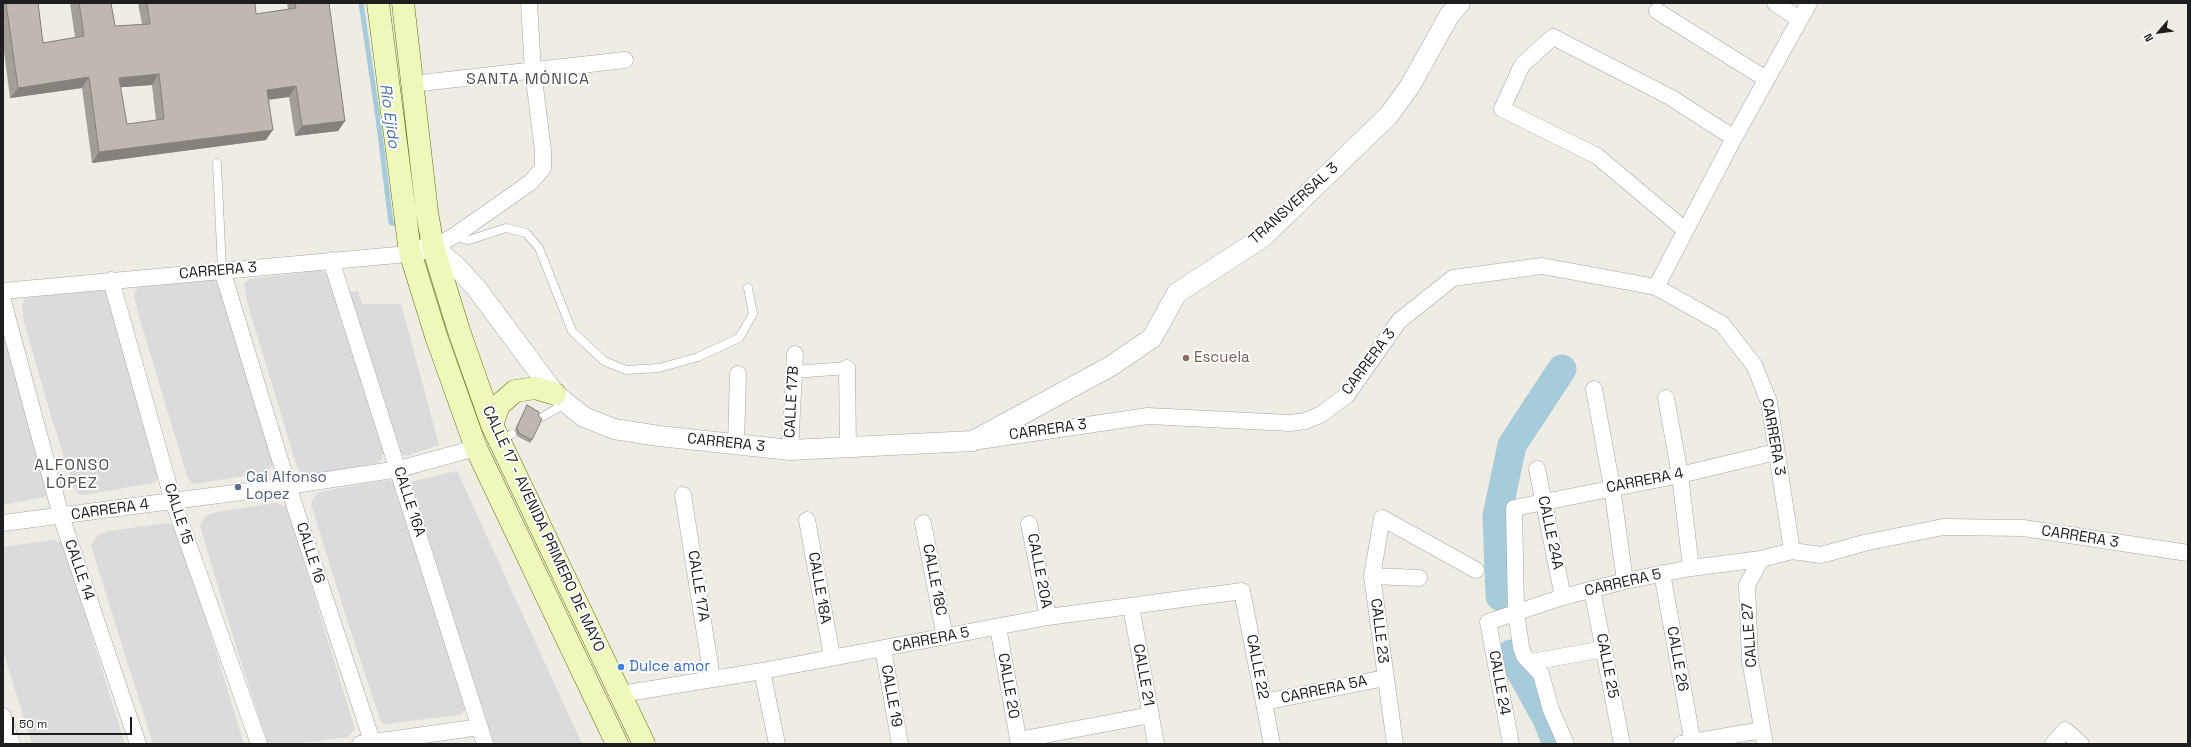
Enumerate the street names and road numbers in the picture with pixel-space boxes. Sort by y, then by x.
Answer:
street label: TRANSVERSAL 3 [1246,159,1342,249]
street label: CARRERA 3 [178,259,258,283]
street label: CARRERA 3 [1338,325,1400,399]
street label: CALLE 17B [781,365,803,439]
street label: CARRERA 3 [1757,397,1789,477]
street label: CALLE 17 - AVENIDA PRIMERO DE MAYO [478,403,608,655]
street label: CARRERA 3 [1008,416,1088,444]
street label: CARRERA 3 [686,430,766,456]
street label: CALLE 16A [389,465,429,539]
street label: CARRERA 4 [1605,465,1685,497]
street label: CALLE 15 [160,481,196,547]
street label: CALLE 24A [1533,494,1567,572]
street label: CARRERA 4 [70,496,150,524]
street label: CALLE 16 [292,520,328,586]
street label: CARRERA 3 [2040,522,2120,552]
street label: CALLE 20A [1023,532,1055,610]
street label: CALLE 14 [60,537,98,603]
street label: CALLE 18C [918,542,950,618]
street label: CALLE 17A [683,549,713,623]
street label: CALLE 18A [804,551,834,625]
street label: CARRERA 5 [1583,565,1663,601]
street label: CALLE 23 [1366,597,1392,665]
street label: CALLE 27 [1739,602,1761,668]
street label: CARRERA 5 [891,624,971,656]
street label: CALLE 26 [1662,625,1692,693]
street label: CALLE 25 [1592,632,1622,700]
street label: CALLE 22 [1242,633,1272,701]
street label: CALLE 21 [1129,642,1157,708]
street label: CALLE 24 [1484,649,1514,717]
street label: CALLE 20 [993,652,1023,720]
street label: CALLE 19 [877,663,905,729]
street label: CARRERA 5A [1279,672,1369,708]

